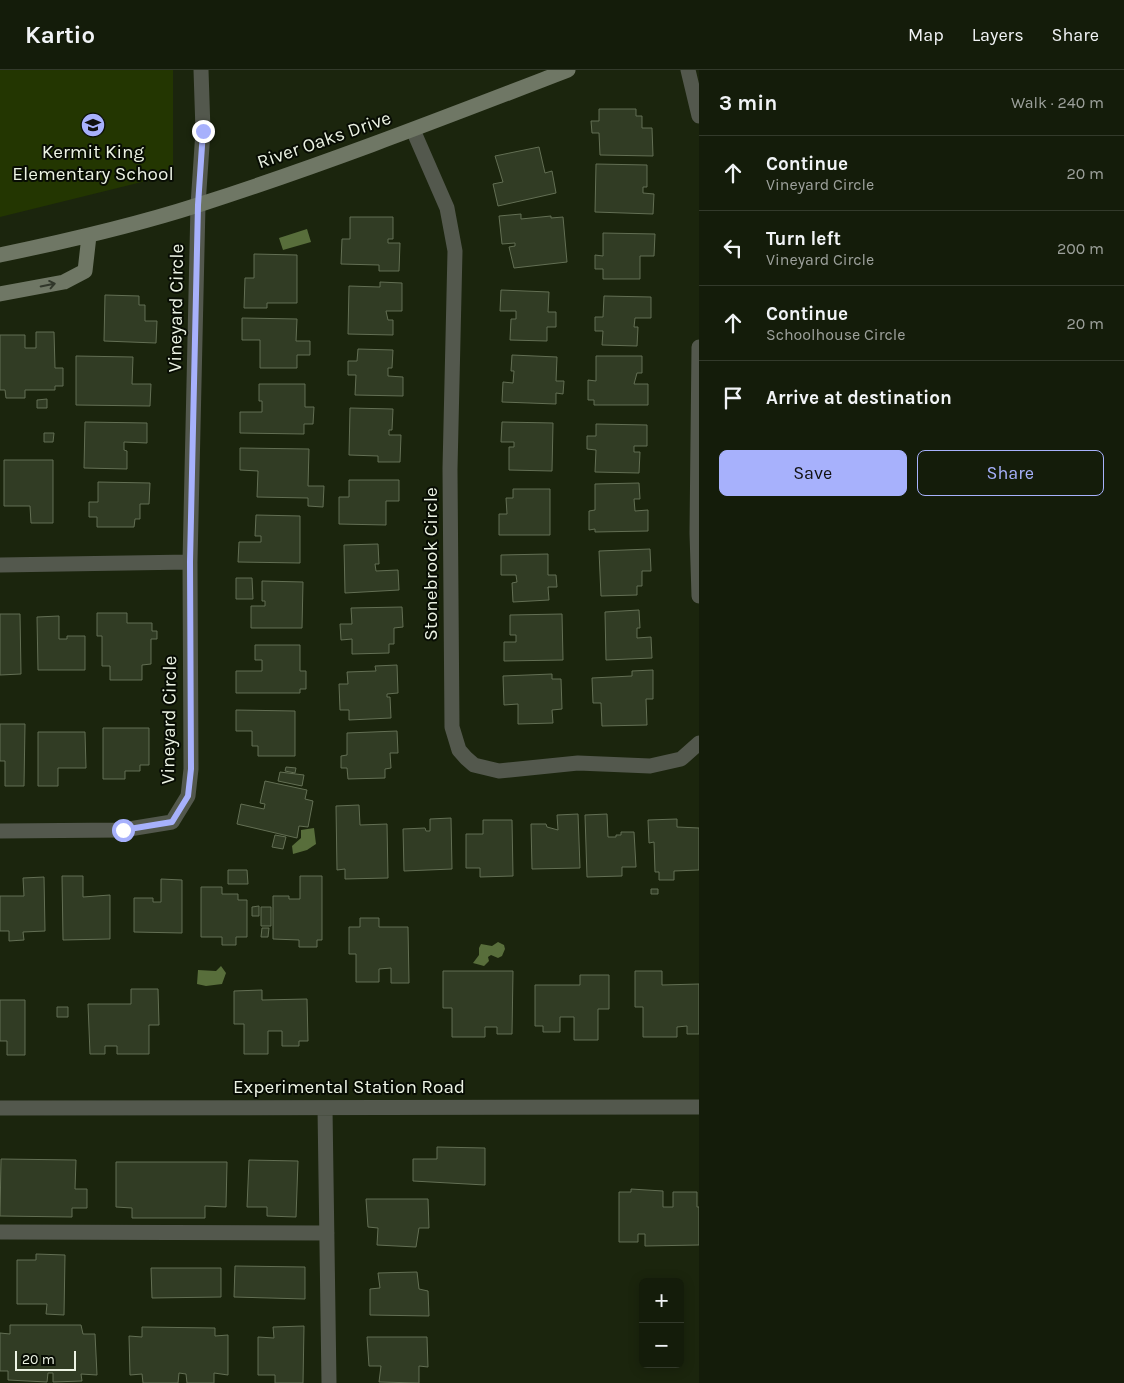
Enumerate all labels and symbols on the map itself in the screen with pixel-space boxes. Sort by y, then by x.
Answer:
street label: River Oaks Drive [254,107,394,173]
school or university icon: Kermit King Elementary School [80,112,106,138]
route end [192,120,215,143]
place label: Kermit King Elementary School [12,141,174,185]
street label: Vineyard Circle [164,244,188,372]
one-way arrow [40,280,56,289]
street label: Stonebrook Circle [420,487,442,641]
street label: Vineyard Circle [157,656,181,784]
route start [112,819,135,842]
street label: Experimental Station Road [233,1076,465,1098]
scale bar [15,1348,76,1371]

